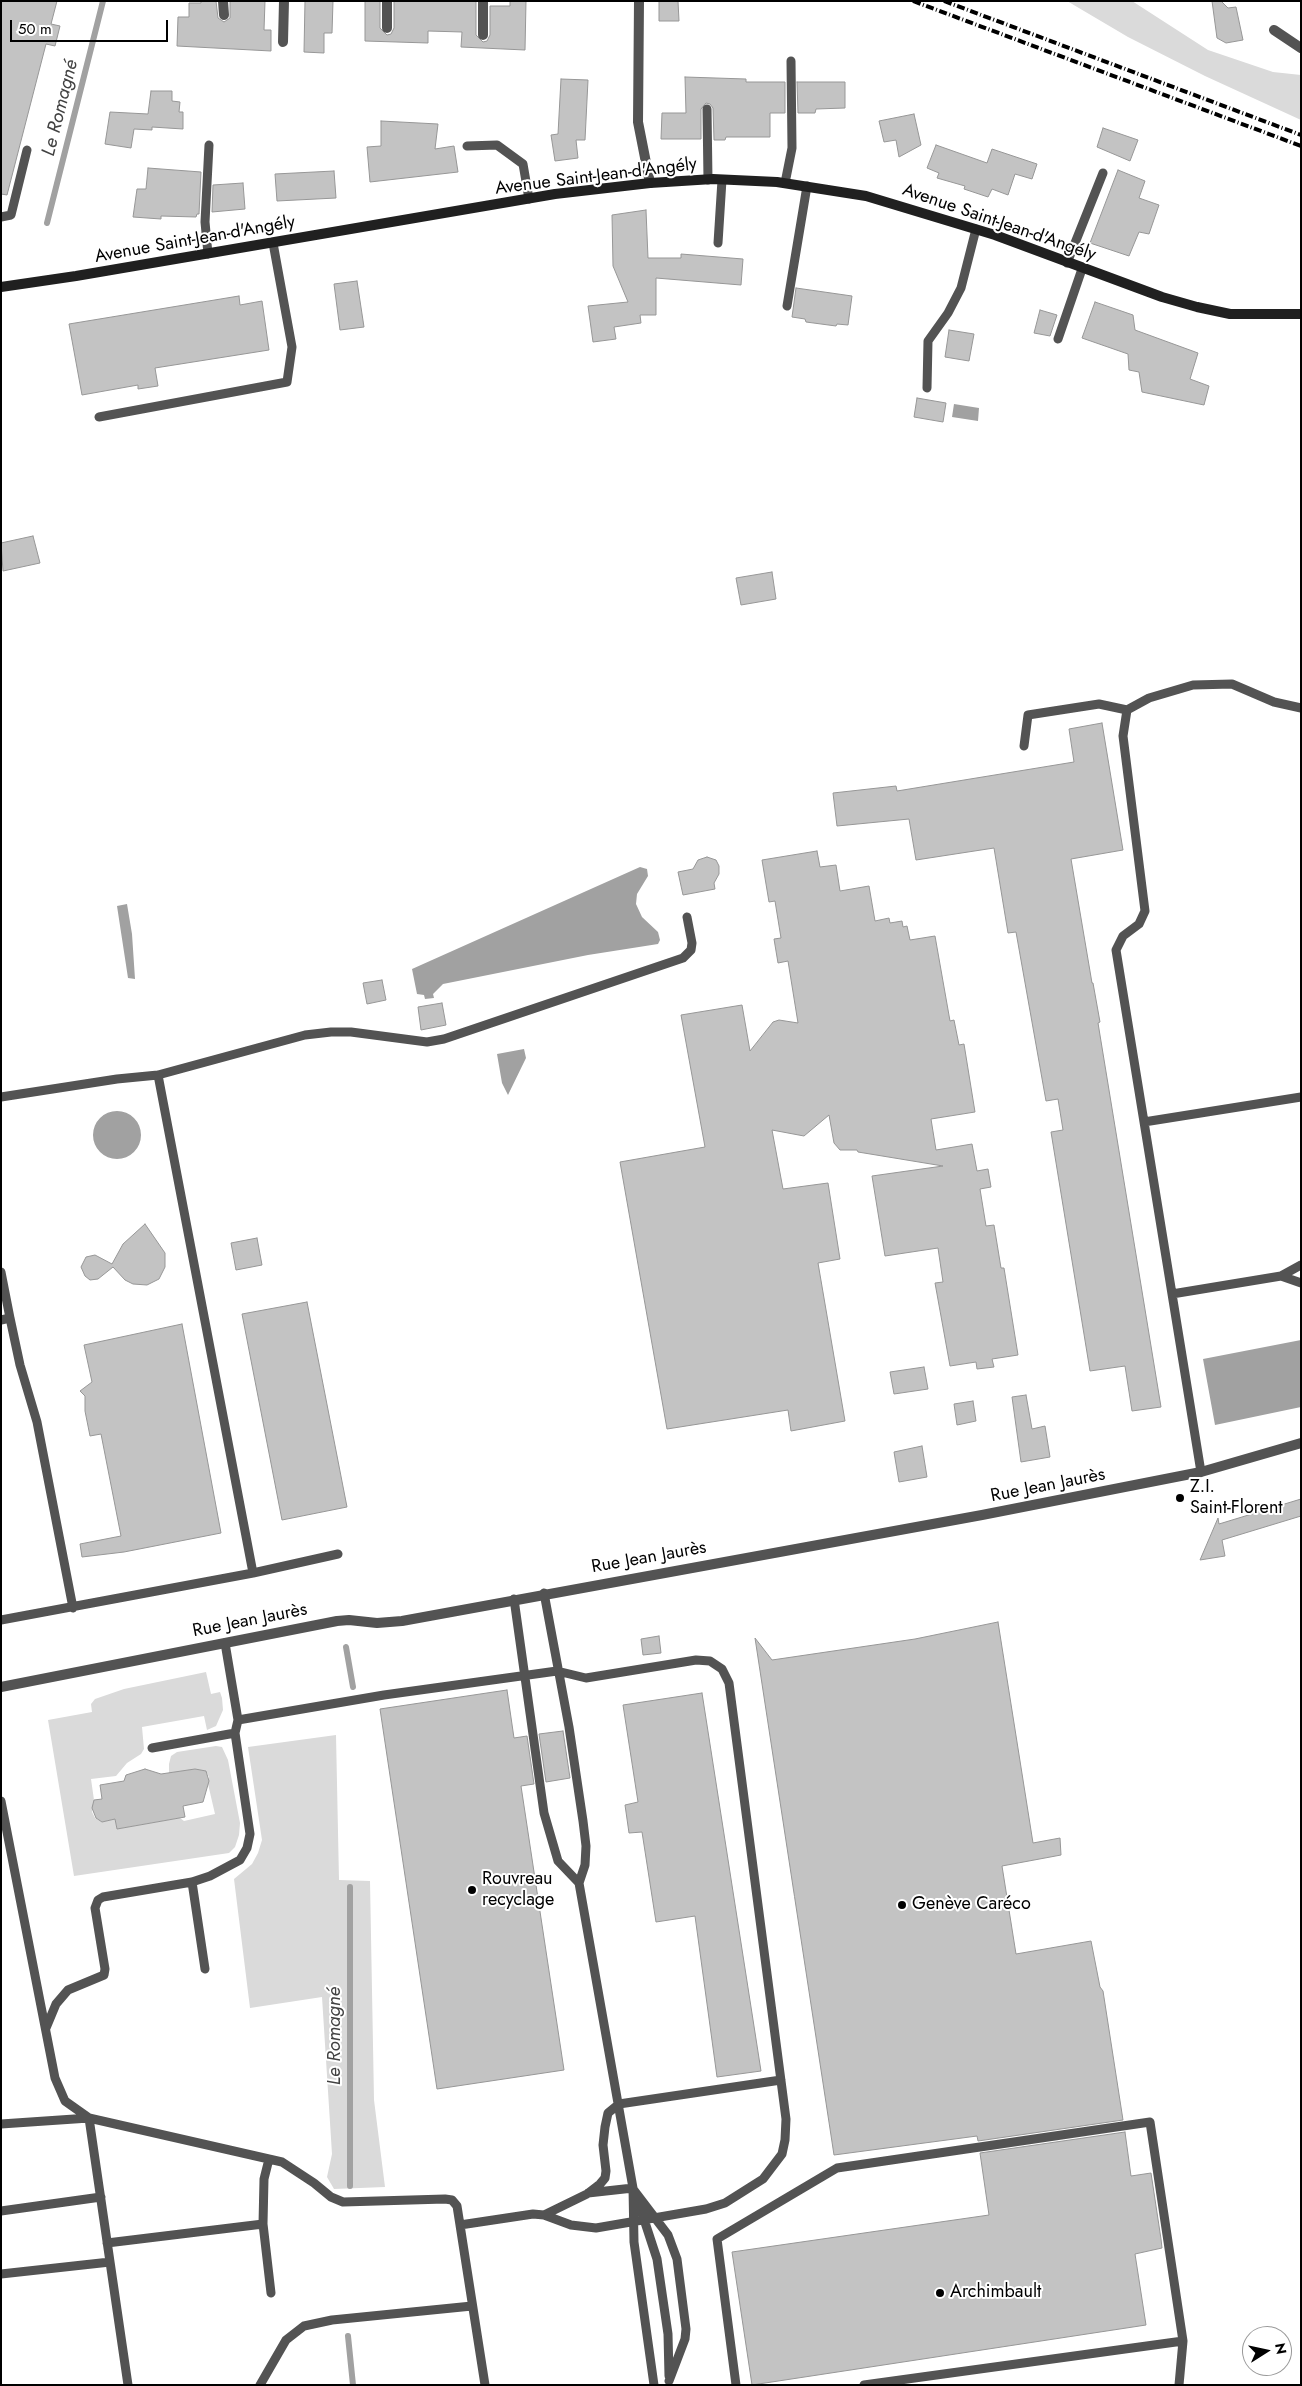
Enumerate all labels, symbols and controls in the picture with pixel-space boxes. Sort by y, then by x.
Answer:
scale bar [12,10,170,42]
text: 50 m [18,18,52,40]
water label: Le Romagné [38,57,84,159]
street label: Avenue Saint-Jean-d'Angély [494,154,698,200]
street label: Avenue Saint-Jean-d'Angély [899,180,1099,266]
street label: Avenue Saint-Jean-d'Angély [93,212,297,268]
street label: Rue Jean Jaurès [989,1464,1107,1508]
place label: Z.I. Saint-Florent [1190,1477,1283,1520]
marker: Z.I. Saint-Florent [1174,1492,1186,1504]
street label: Rue Jean Jaurès [590,1537,708,1579]
street label: Rue Jean Jaurès [191,1599,309,1643]
place label: Rouvreau recyclage [482,1869,554,1912]
marker: Rouvreau recyclage [466,1884,478,1896]
place label: Genève Caréco [912,1894,1031,1916]
marker: Genève Caréco [896,1899,908,1911]
water label: Le Romagné [324,1987,346,2085]
place label: Archimbault [950,2282,1041,2304]
marker: Archimbault [934,2287,946,2299]
north arrow [1242,2326,1292,2376]
text: N [1270,2341,1292,2356]

